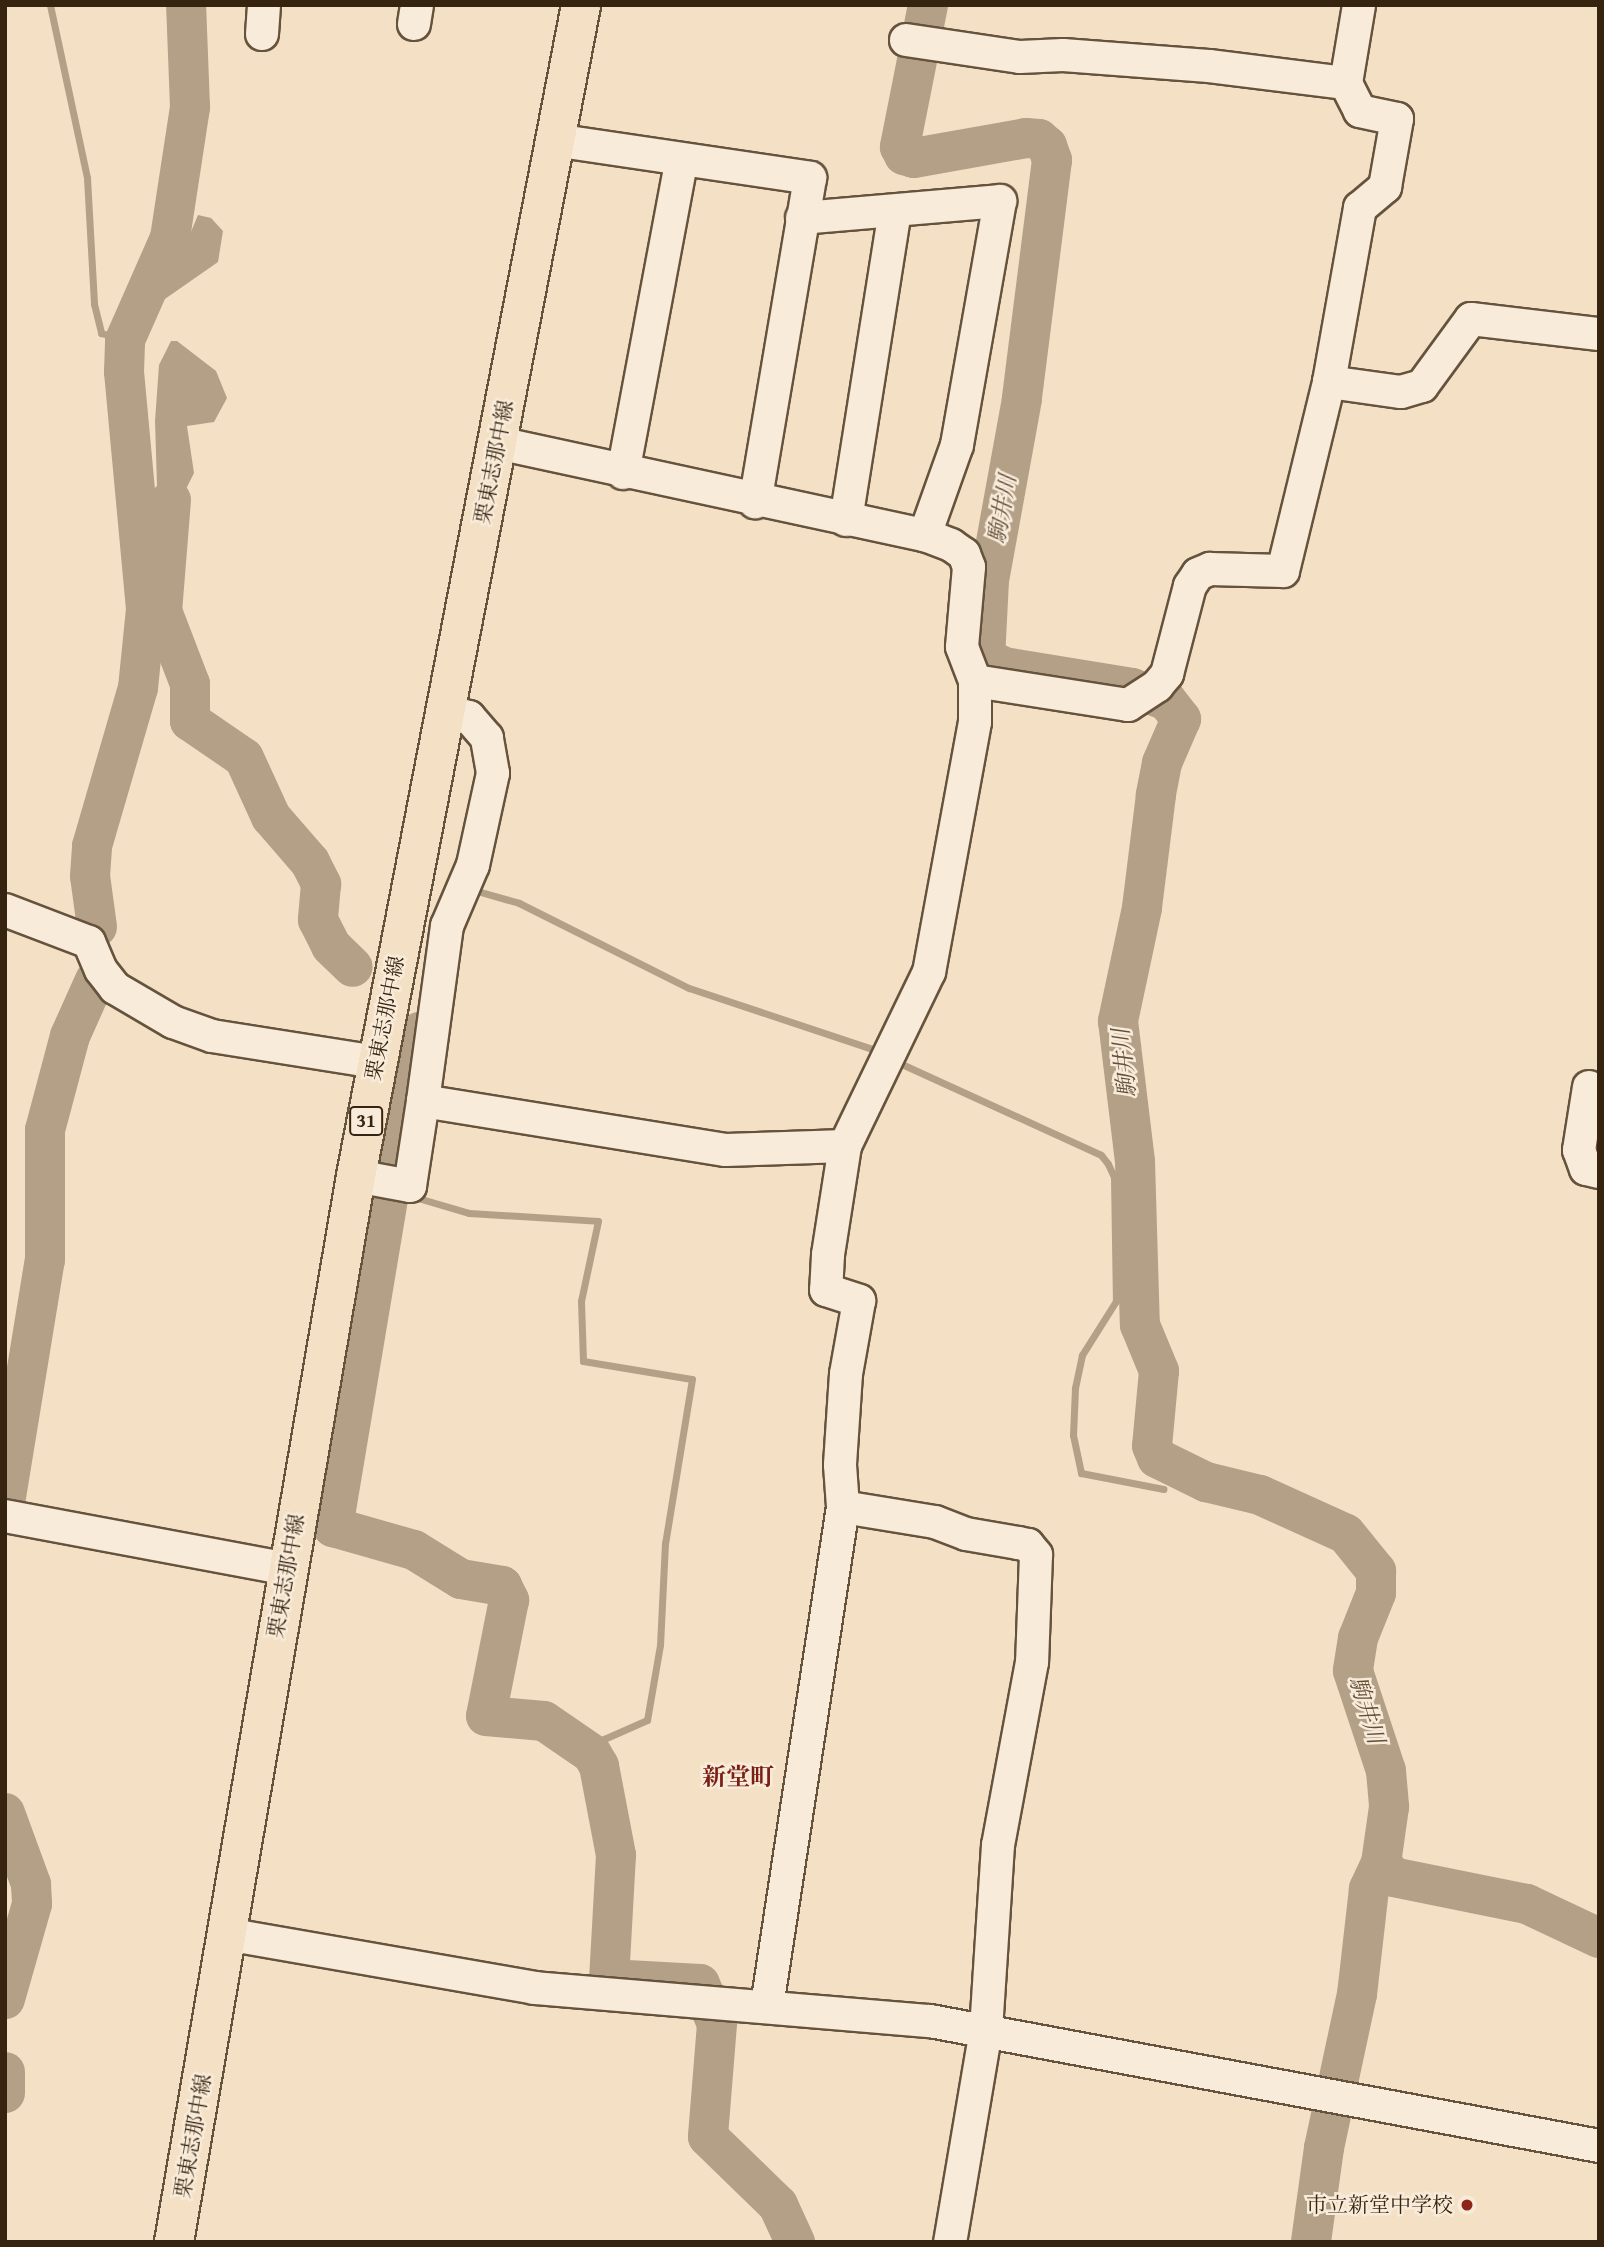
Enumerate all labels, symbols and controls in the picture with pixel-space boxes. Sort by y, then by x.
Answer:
street label: 栗東志那中線 [470,398,518,526]
water label: 駒井川 [982,473,1022,545]
street label: 栗東志那中線 [361,954,409,1082]
water label: 駒井川 [1107,1027,1141,1099]
road number: 31 [348,1106,384,1136]
street label: 栗東志那中線 [263,1512,309,1640]
water label: 駒井川 [1344,1673,1390,1747]
district label: 新堂町 [702,1763,774,1791]
street label: 栗東志那中線 [170,2072,216,2200]
place label: 市立新堂中学校 [1306,2192,1453,2218]
marker: 市立新堂中学校 [1459,2197,1475,2213]

